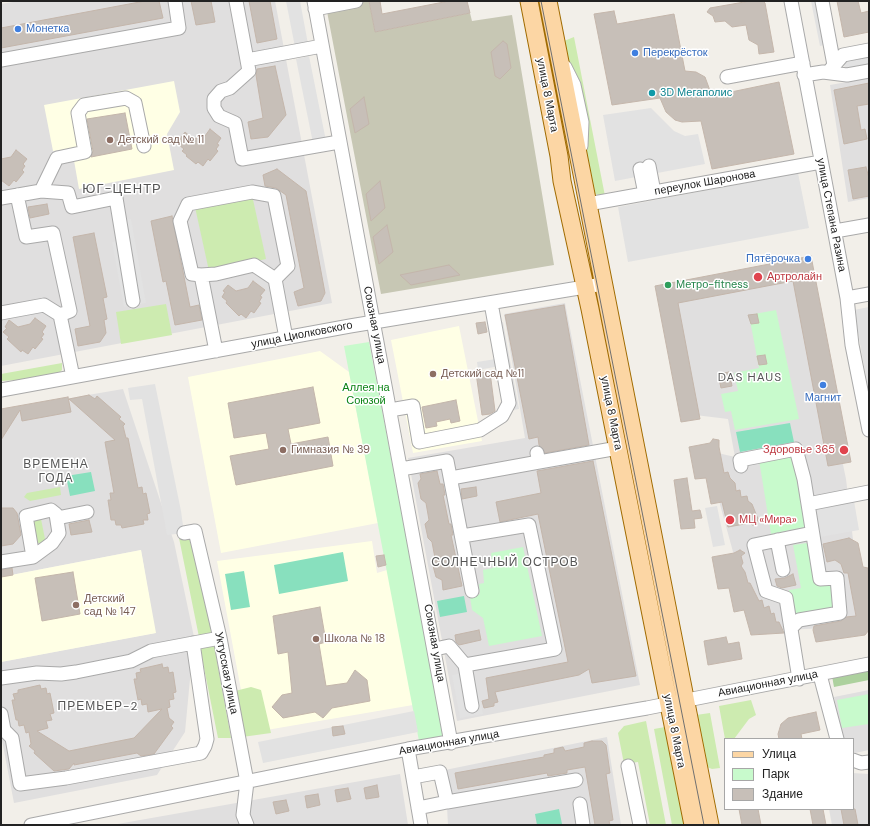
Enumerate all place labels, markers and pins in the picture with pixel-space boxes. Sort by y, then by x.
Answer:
place label: Монетка [26,22,69,36]
marker: Монетка [13,24,23,34]
place label: Перекрёсток [643,46,708,60]
marker: Перекрёсток [630,48,640,58]
place label: 3D Мегаполис [660,86,732,100]
marker: 3D Мегаполис [647,88,657,98]
place label: Детский сад № 11 [118,133,204,147]
marker: Детский сад № 11 [105,135,115,145]
place label: Пятёрочка [746,252,800,266]
marker: Пятёрочка [803,254,813,264]
place label: Артролайн [767,270,822,284]
marker: Артролайн [752,271,764,283]
place label: Метро-fitness [676,278,748,292]
marker: Метро-fitness [663,280,673,290]
place label: Детский сад №11 [441,367,524,381]
marker: Детский сад №11 [428,369,438,379]
marker: Магнит [818,380,828,390]
place label: Магнит [805,391,841,405]
place label: Гимназия № 39 [291,443,370,457]
place label: Здоровье 365 [763,443,835,457]
marker: Здоровье 365 [838,444,850,456]
marker: Гимназия № 39 [278,445,288,455]
place label: МЦ «Мира» [739,513,797,527]
marker: МЦ «Мира» [724,514,736,526]
place label: Детский сад № 147 [84,592,136,618]
marker: Детский сад № 147 [71,600,81,610]
place label: Школа № 18 [324,632,385,646]
marker: Школа № 18 [311,634,321,644]

